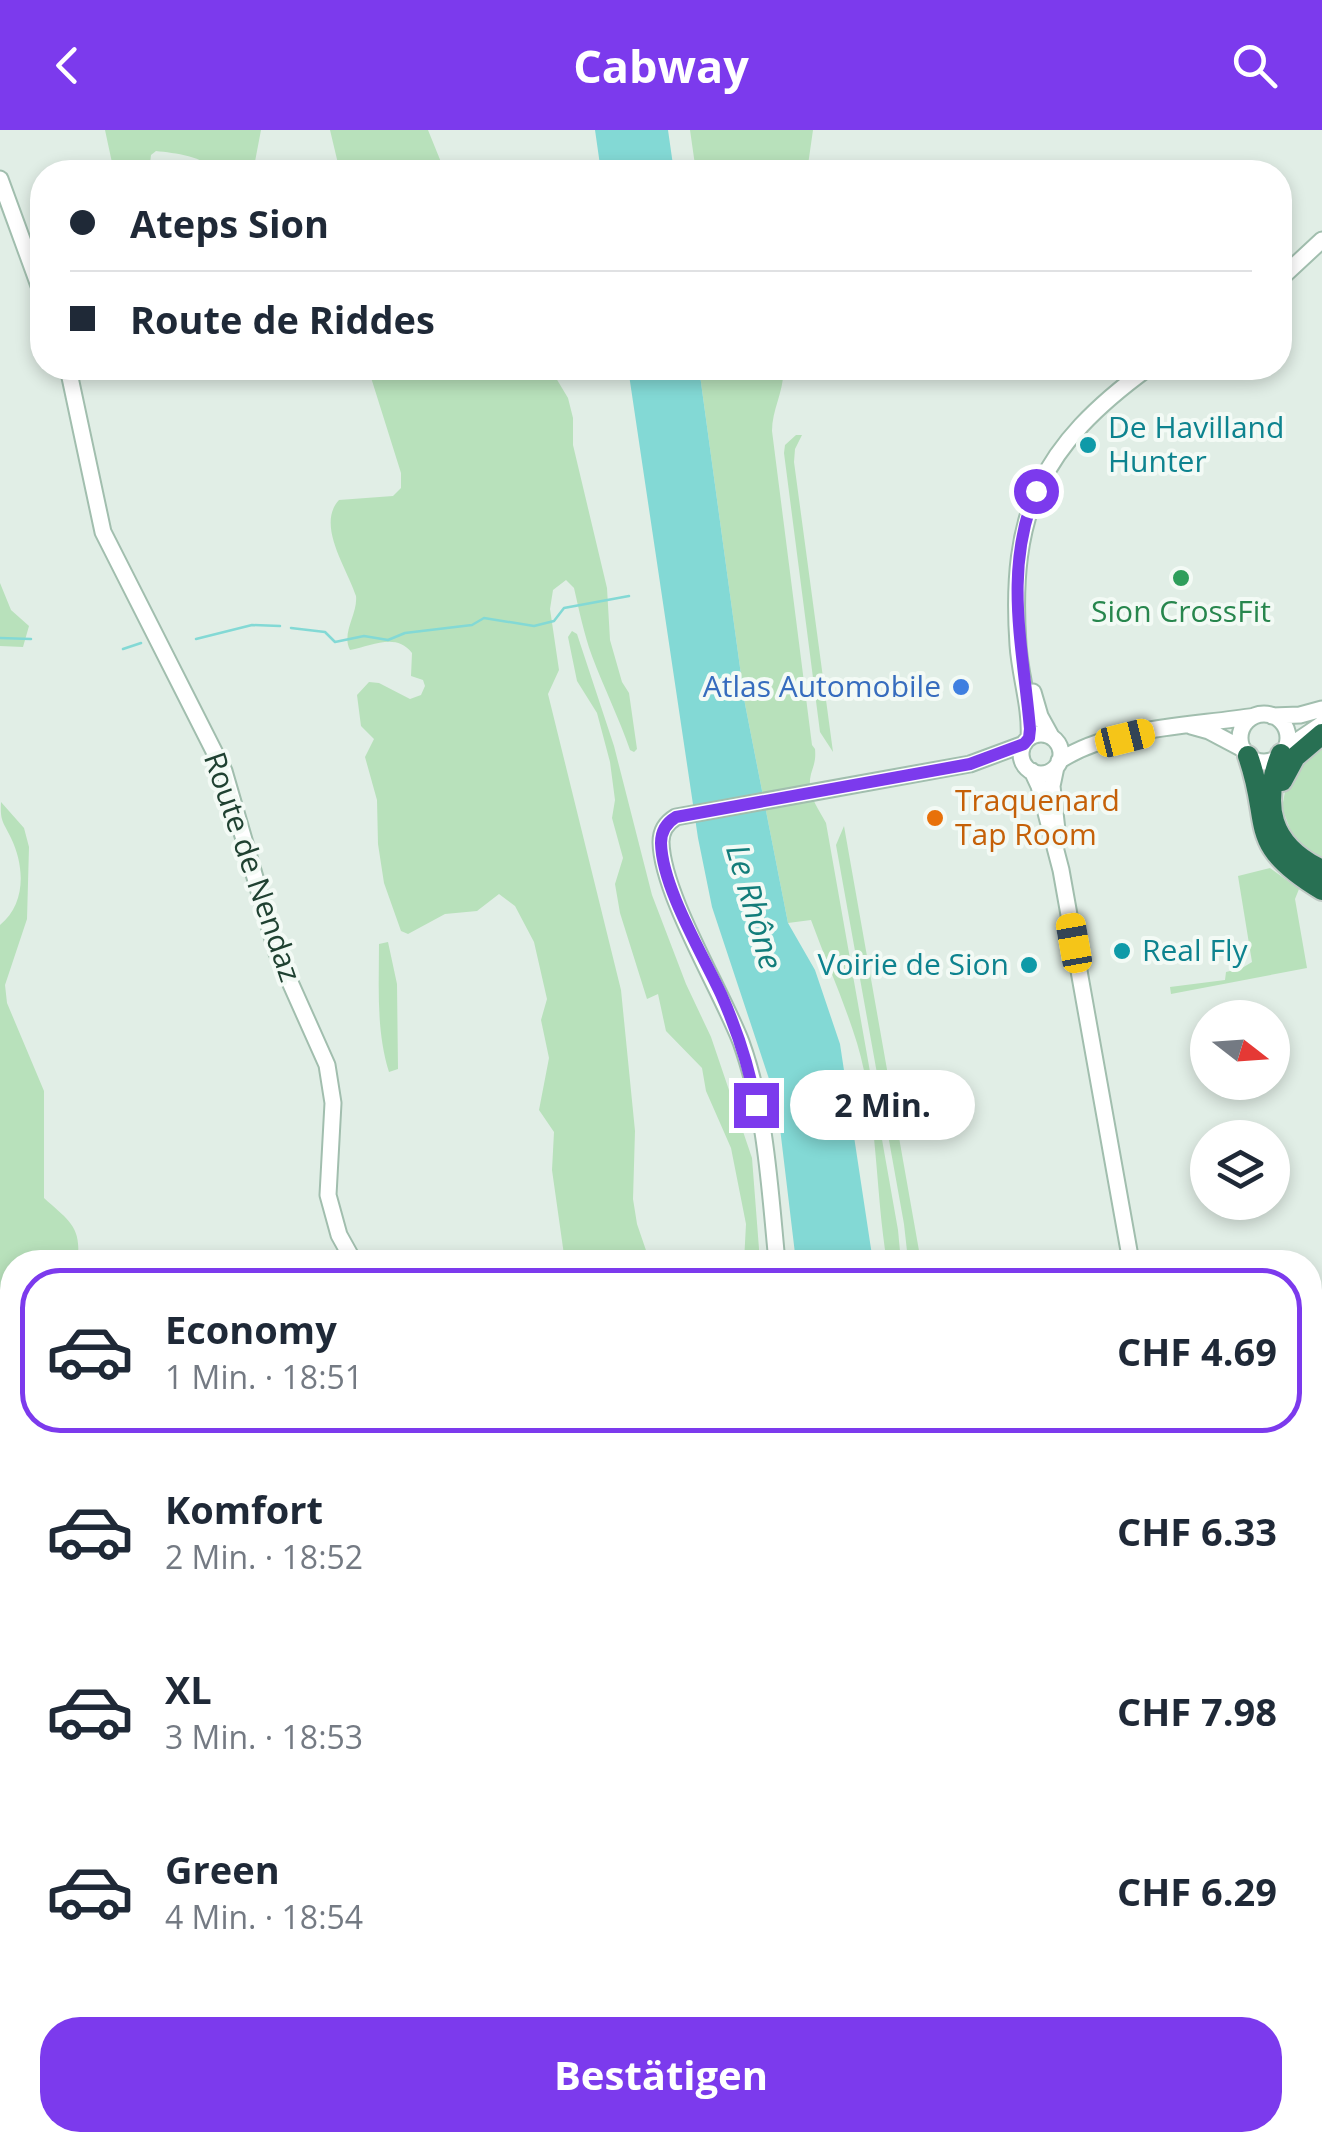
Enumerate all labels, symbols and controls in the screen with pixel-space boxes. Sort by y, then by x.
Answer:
text: Cabway [573,35,749,96]
icon: back [40,38,95,93]
icon: search [1227,38,1282,93]
text: Ateps Sion [130,197,329,249]
text: Route de Riddes [130,293,435,345]
place label: De Havilland Hunter [1108,406,1284,481]
marker: De Havilland Hunter [1077,434,1099,456]
route start [1014,469,1059,514]
marker: Sion CrossFit [1170,567,1192,589]
place label: Sion CrossFit [1091,590,1271,631]
place label: Atlas Automobile [703,665,941,706]
marker: Atlas Automobile [950,676,972,698]
car [1092,716,1158,760]
street label: Route de Nendaz [195,746,312,987]
place label: Traquenard Tap Room [955,779,1120,854]
marker: Traquenard Tap Room [924,807,946,829]
water label: Le Rhône [717,839,794,974]
car [1054,911,1094,975]
place label: Real Fly [1142,929,1248,970]
marker: Real Fly [1111,940,1133,962]
place label: Voirie de Sion [818,943,1009,984]
marker: Voirie de Sion [1018,954,1040,976]
north arrow [1190,1000,1290,1100]
map controls [1190,1000,1290,1220]
callout: 2 Min. [791,1070,976,1140]
route end [734,1083,779,1128]
text: 2 Min. [834,1083,931,1126]
button: layers [1190,1120,1290,1220]
text: Economy [165,1303,337,1355]
icon: car [45,1306,135,1396]
text: CHF 4.69 [1117,1325,1277,1377]
text: 1 Min. · 18:51 [165,1355,363,1398]
text: Komfort [165,1483,323,1535]
icon: car [45,1486,135,1576]
text: CHF 6.33 [1117,1505,1277,1557]
text: 2 Min. · 18:52 [165,1535,363,1578]
text: XL [165,1663,212,1715]
icon: car [45,1666,135,1756]
text: CHF 7.98 [1117,1685,1277,1737]
text: 3 Min. · 18:53 [165,1715,363,1758]
text: Green [165,1843,280,1895]
icon: car [45,1846,135,1936]
text: CHF 6.29 [1117,1865,1277,1917]
text: 4 Min. · 18:54 [165,1895,363,1938]
button: Bestätigen [40,2017,1282,2132]

